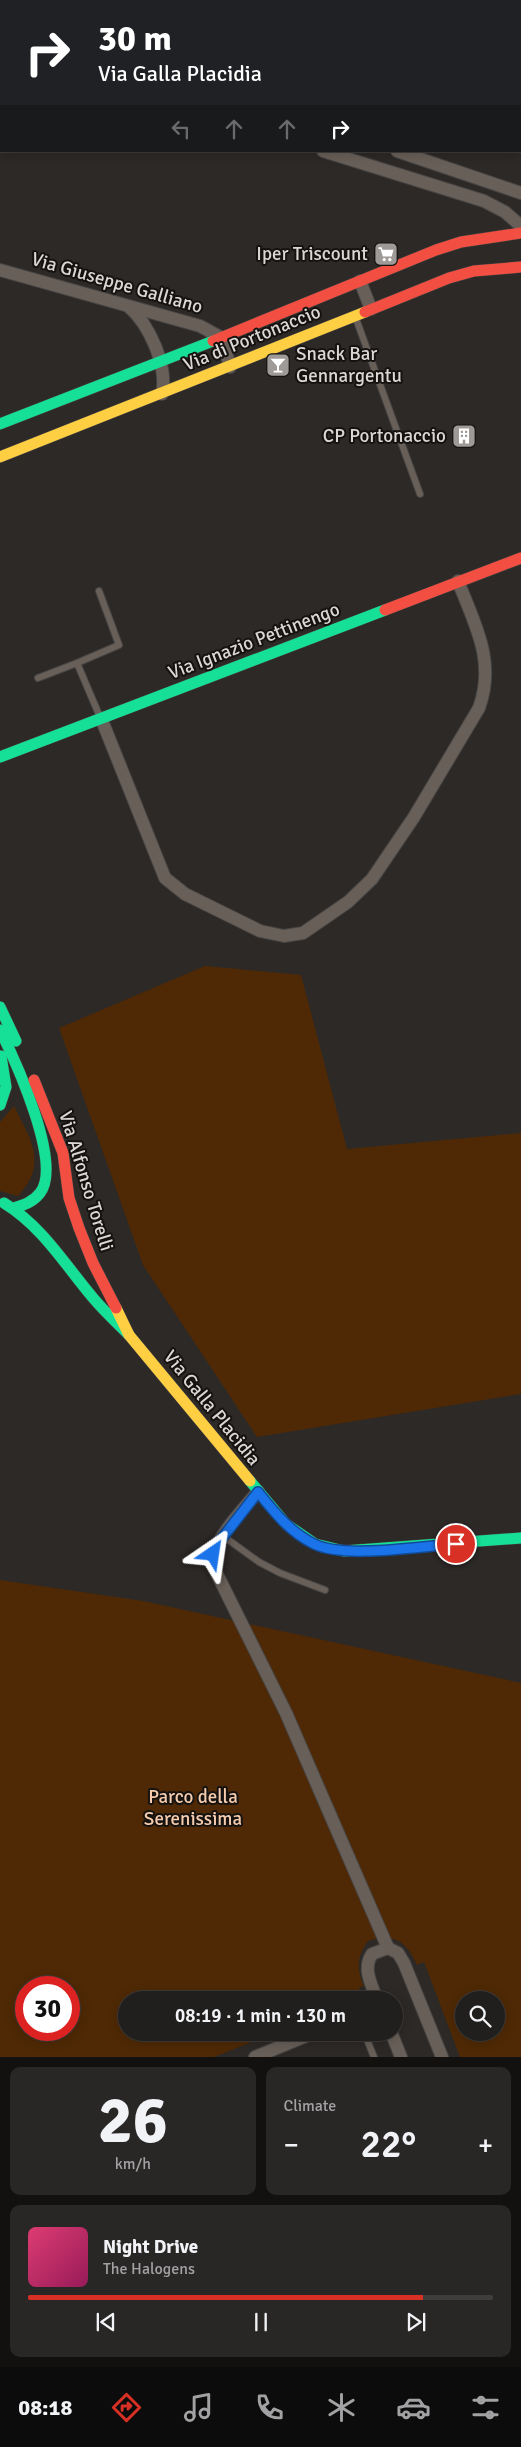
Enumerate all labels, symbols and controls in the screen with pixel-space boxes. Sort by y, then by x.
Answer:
text: 30 m [98,17,172,60]
icon: right [15,20,80,85]
text: Via Galla Placidia [98,60,262,87]
icon: left [167,115,195,143]
icon: ahead [220,115,248,143]
icon: ahead [273,115,301,143]
icon: right [326,115,354,143]
supermarket icon: Iper Triscount [373,241,399,267]
place label: Iper Triscount [256,242,368,266]
street label: Via Giuseppe Galliano [29,247,206,319]
street label: Via di Portonaccio [180,299,324,376]
place label: Snack Bar Gennargentu [296,342,402,388]
bar icon: Snack Bar Gennargentu [265,352,291,378]
building icon: CP Portonaccio [451,423,477,449]
place label: CP Portonaccio [323,424,446,448]
street label: Via Ignazio Pettinengo [165,597,343,685]
street label: Via Alfonso Torelli [53,1108,119,1254]
street label: Via Galla Placidia [158,1345,266,1471]
pin [435,1523,477,1565]
position arrow [186,1527,238,1579]
icon: arrive [442,1530,470,1558]
park label: Parco della Serenissima [144,1785,242,1831]
speed limit sign: 30 [15,1976,80,2041]
map controls [455,1991,505,2041]
button: search [455,1991,505,2041]
text: 08:19 · 1 min · 130 m [175,2004,346,2028]
text: 26 [98,2081,168,2161]
text: Climate [284,2096,336,2116]
text: 22° [360,2121,416,2168]
text: − [284,2128,299,2162]
text: + [478,2128,493,2162]
text: km/h [115,2154,151,2174]
text: Night Drive [103,2235,198,2259]
text: The Halogens [103,2259,195,2279]
icon: previous [92,2308,120,2336]
icon: pause [247,2308,275,2336]
icon: next [402,2308,430,2336]
icon: directions [109,2390,144,2425]
icon: music [181,2390,216,2425]
icon: phone [252,2390,287,2425]
icon: climate [324,2390,359,2425]
icon: car [396,2390,431,2425]
icon: filters [468,2390,503,2425]
text: 08:18 [18,2394,72,2421]

